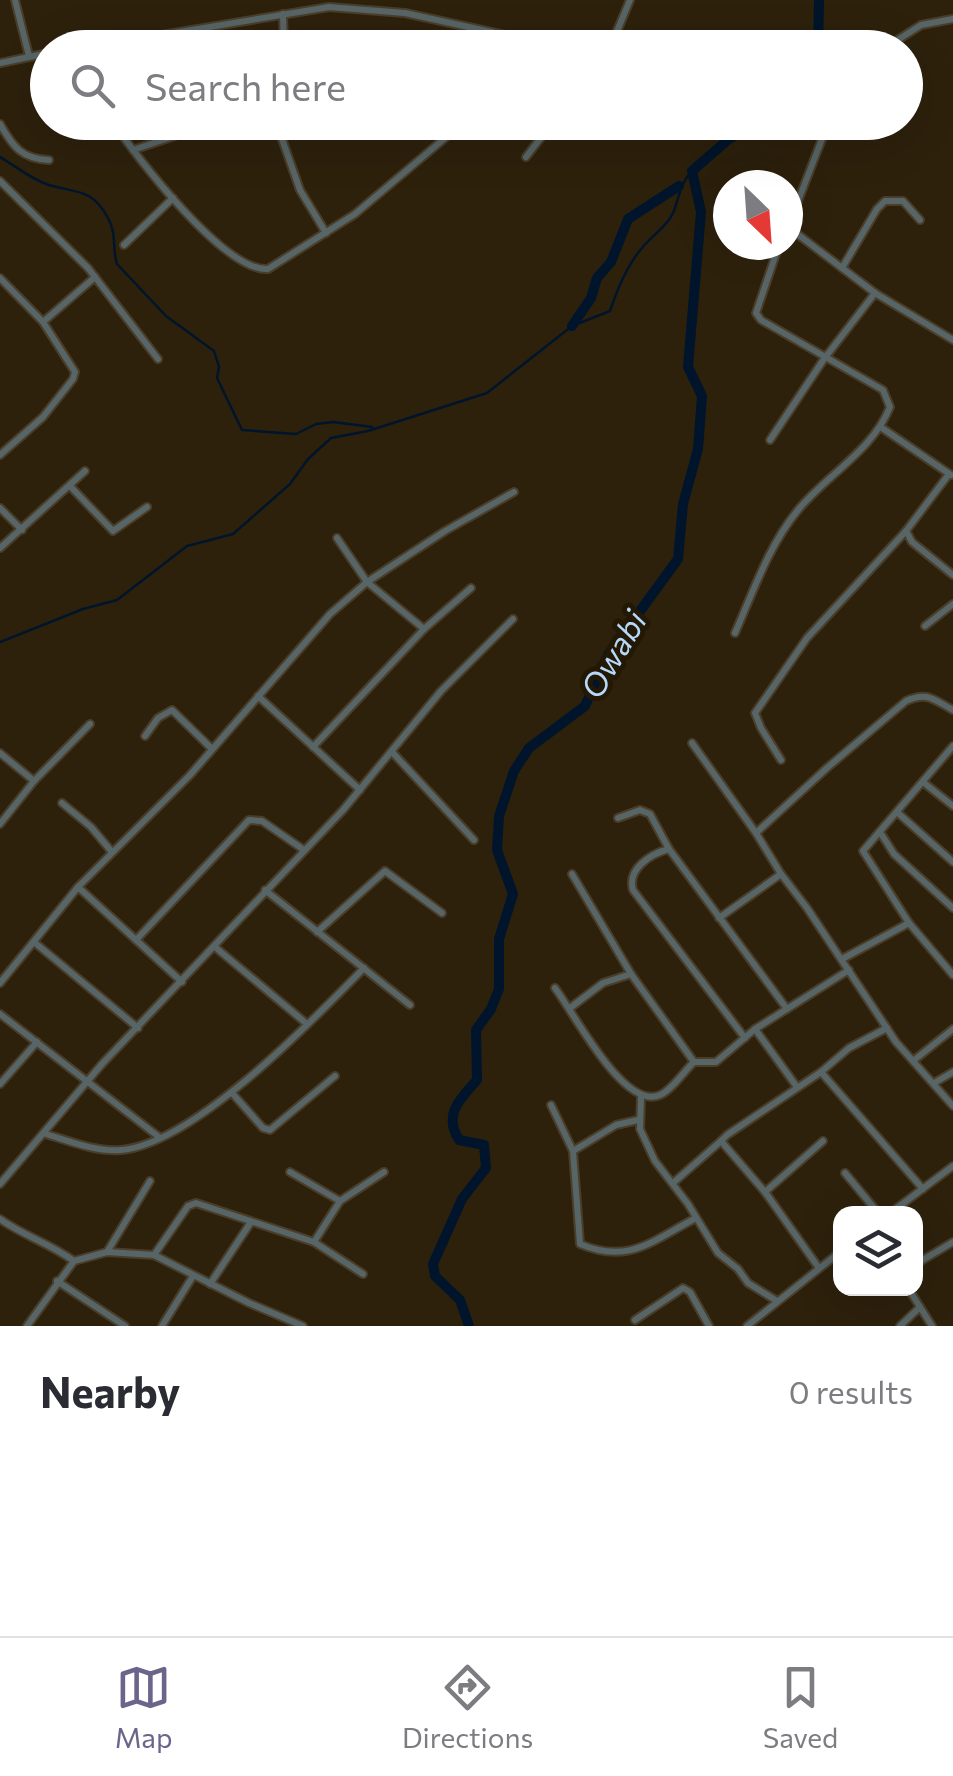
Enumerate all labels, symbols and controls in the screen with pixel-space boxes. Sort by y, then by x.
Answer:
search box [30,30,923,140]
icon: search [65,58,120,113]
text: Search here [145,62,346,109]
north arrow [713,170,803,260]
water label: Owabi [571,601,655,705]
map controls [833,1206,923,1296]
button: layers [833,1206,923,1296]
text: Nearby [40,1365,180,1417]
text: 0 results [789,1371,913,1411]
tab: Map [115,1660,172,1754]
tab: Directions [402,1660,533,1754]
tab: Saved [763,1660,838,1754]

